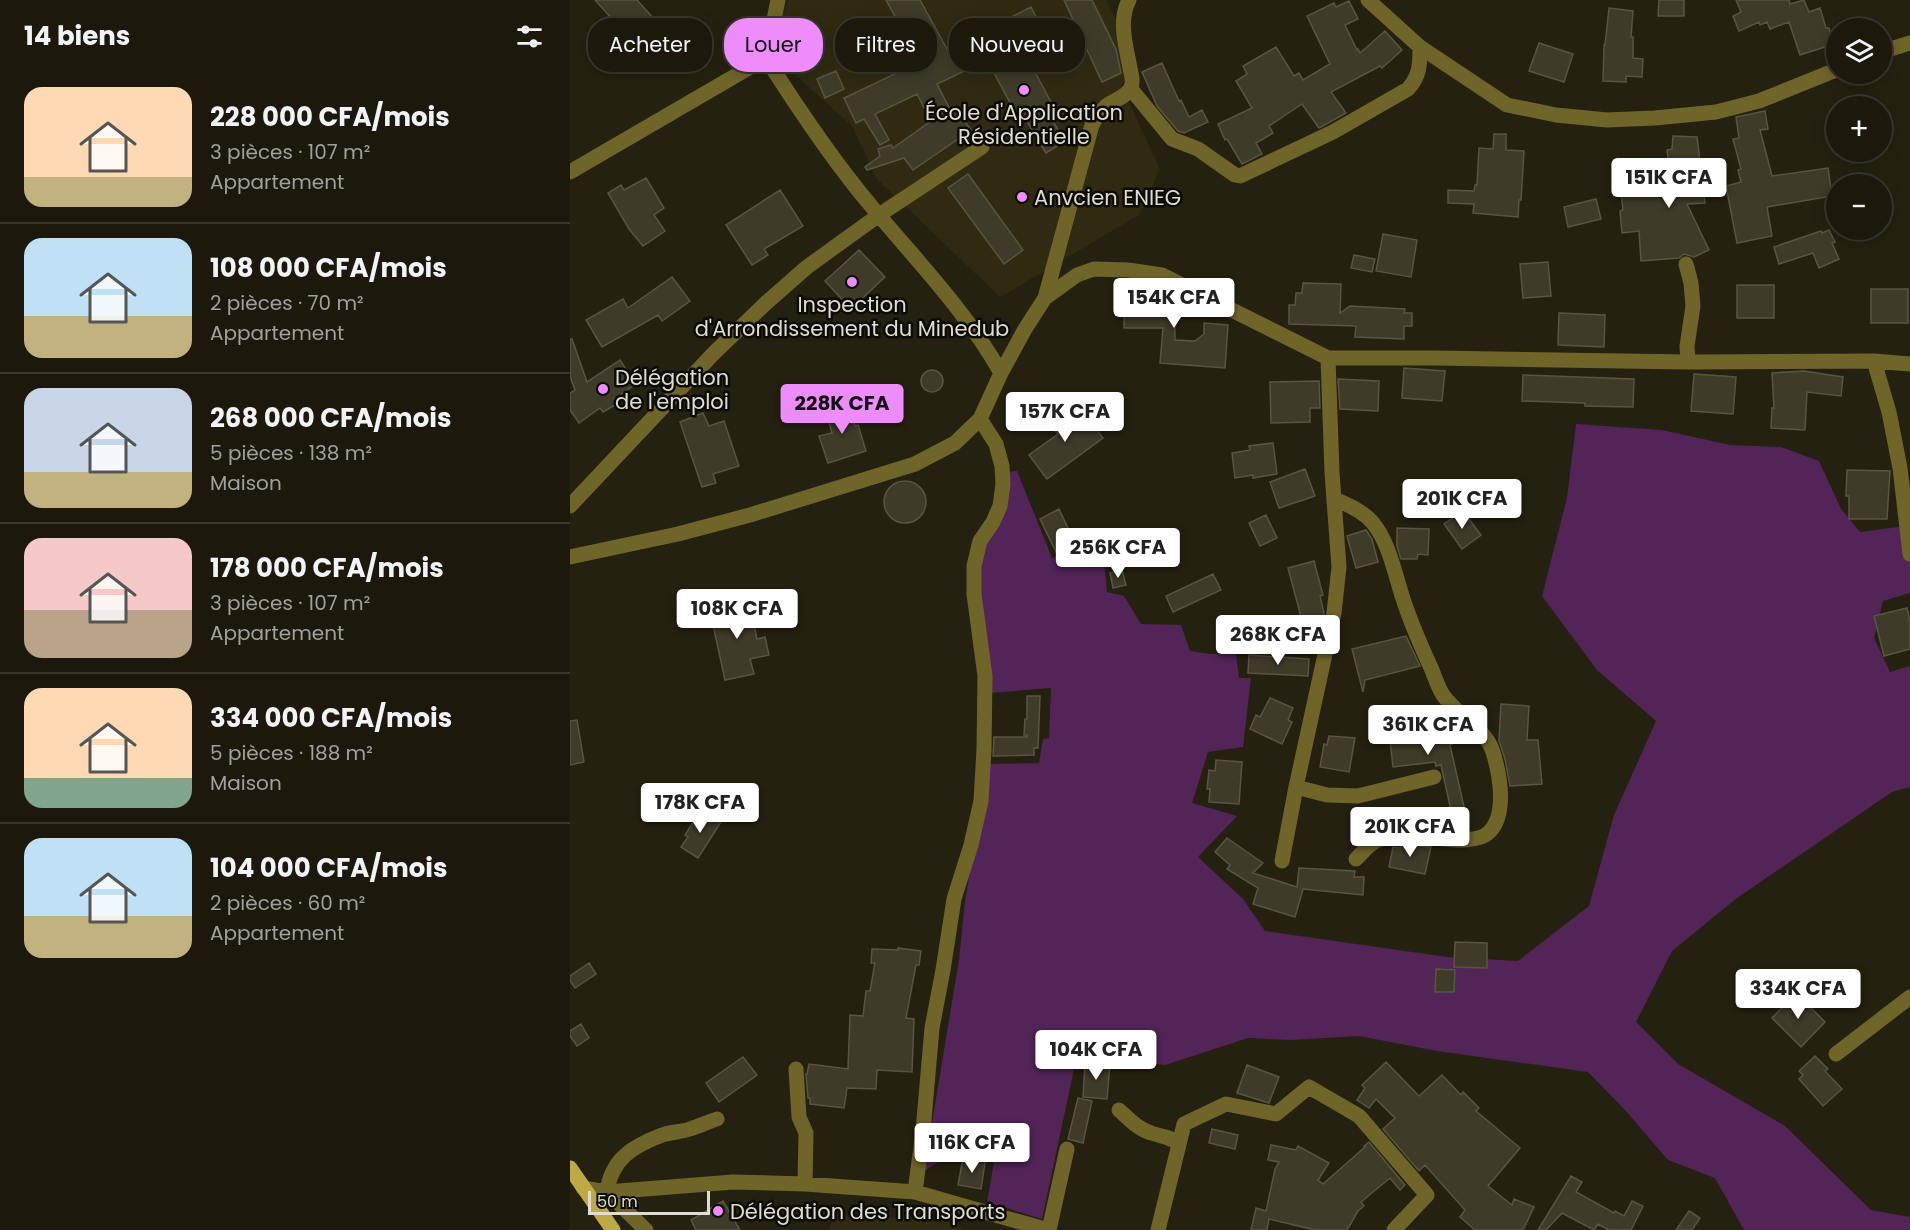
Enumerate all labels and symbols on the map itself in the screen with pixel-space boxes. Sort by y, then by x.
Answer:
marker: École d'Application Résidentielle [1017,83,1031,97]
place label: École d'Application Résidentielle [925,98,1123,151]
pin: 151K CFA [1607,158,1731,209]
place label: Anvcien ENIEG [1034,183,1181,212]
marker: Anvcien ENIEG [1015,190,1029,204]
marker: Inspection d'Arrondissement du Minedub [845,275,859,289]
pin: 154K CFA [1112,278,1236,329]
place label: Inspection d'Arrondissement du Minedub [695,290,1009,343]
place label: Délégation de l'emploi [615,363,729,416]
marker: Délégation de l'emploi [596,382,610,396]
pin: 228K CFA [780,384,904,435]
pin: 157K CFA [1003,392,1127,443]
pin: 201K CFA [1400,479,1524,530]
pin: 256K CFA [1056,528,1180,579]
pin: 108K CFA [675,589,799,640]
pin: 268K CFA [1216,615,1340,666]
pin: 361K CFA [1366,705,1490,756]
pin: 178K CFA [638,783,762,834]
pin: 201K CFA [1348,807,1472,858]
pin: 334K CFA [1736,969,1860,1020]
pin: 104K CFA [1034,1030,1158,1081]
pin: 116K CFA [910,1123,1034,1174]
scale bar [588,1188,710,1216]
place label: Délégation des Transports [730,1197,1005,1226]
marker: Délégation des Transports [711,1204,725,1218]

